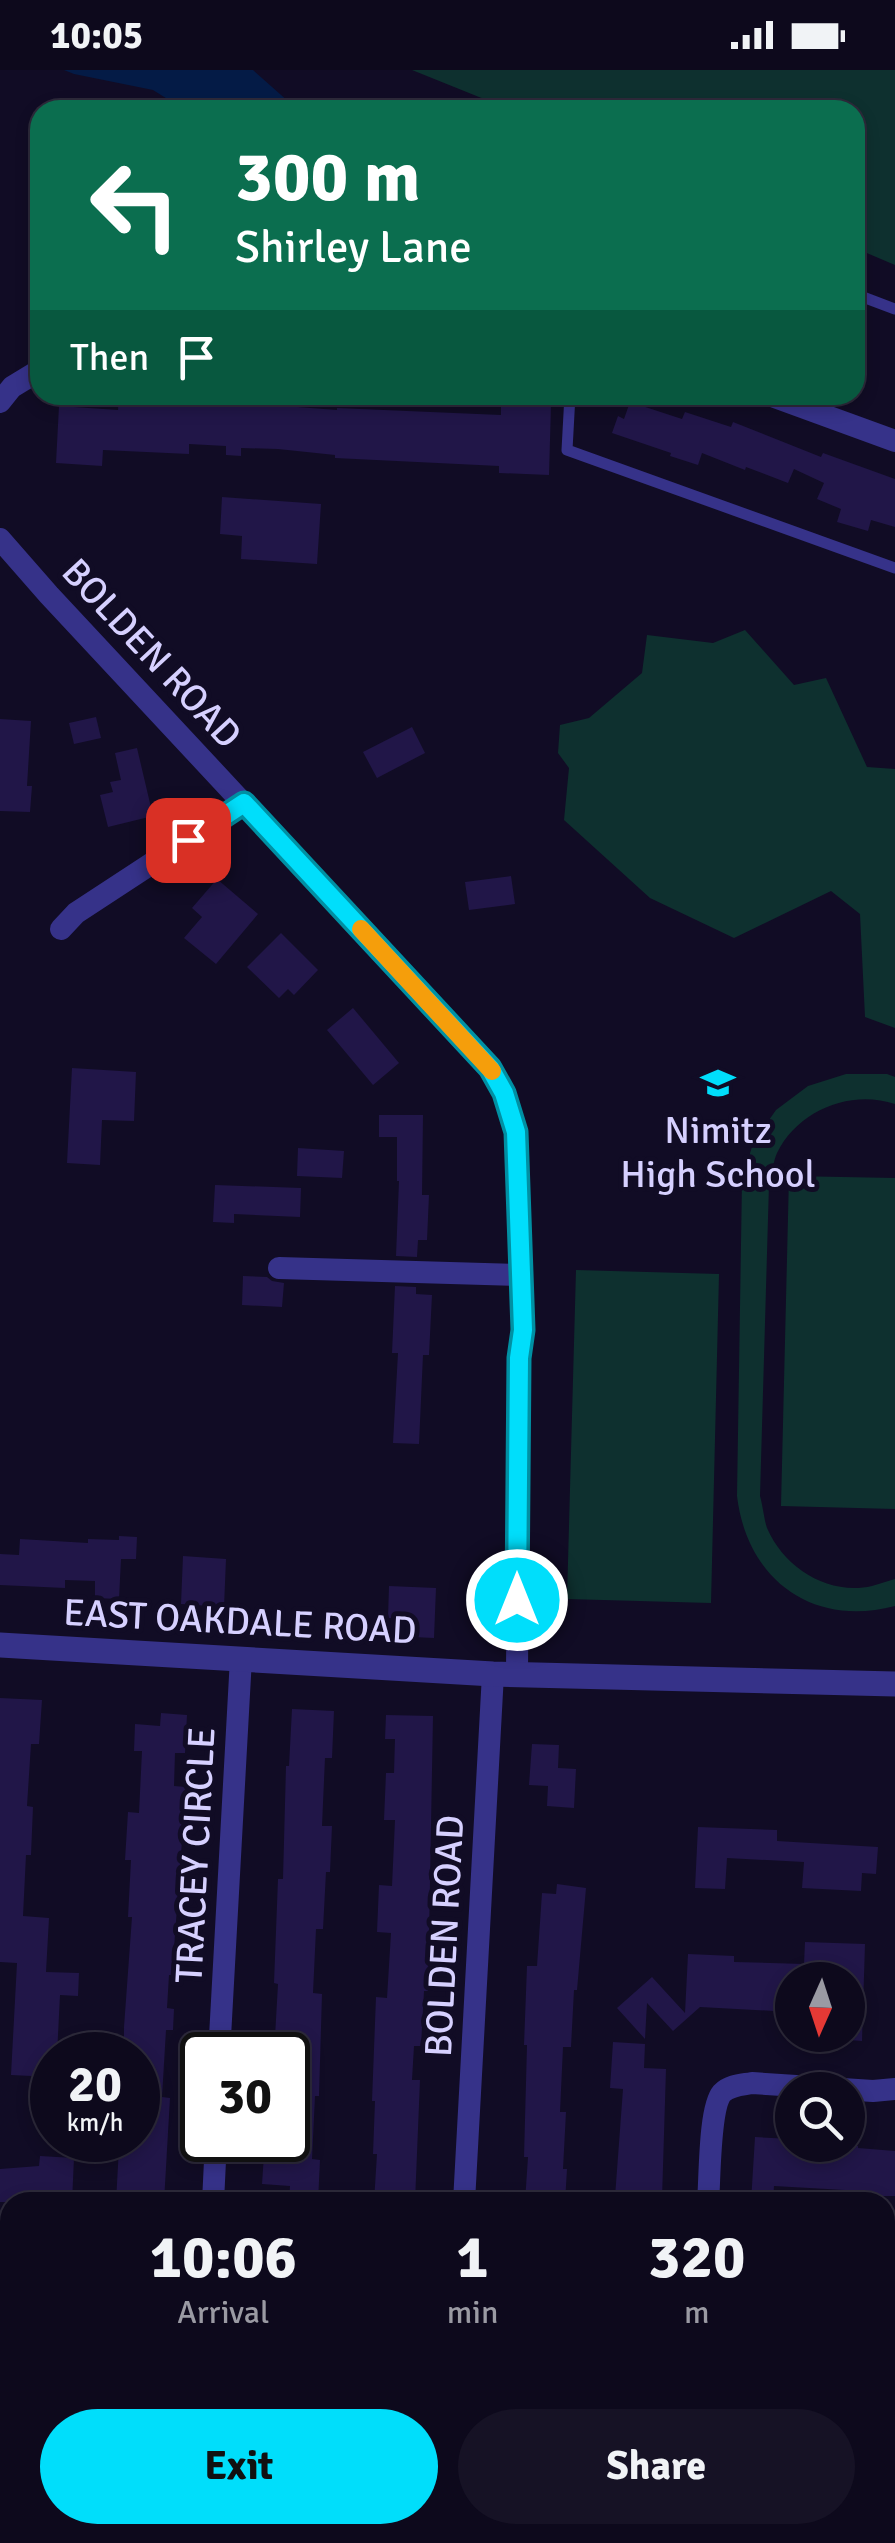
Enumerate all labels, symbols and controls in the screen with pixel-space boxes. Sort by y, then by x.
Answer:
text: 10:05 [50,12,143,59]
text: 300 m [235,134,420,220]
icon: left [70,140,200,270]
text: Shirley Lane [235,220,472,275]
icon: arrive [169,330,224,385]
text: Then [70,334,149,381]
street label: BOLDEN ROAD [52,549,251,758]
pin [146,798,231,883]
icon: arrive [161,813,216,868]
school or university icon: Nimitz High School [699,1064,737,1102]
place label: Nimitz High School [620,1107,816,1198]
position arrow [465,1548,569,1652]
street label: EAST OAKDALE ROAD [62,1589,418,1654]
street label: TRACEY CIRCLE [165,1726,226,1984]
street label: BOLDEN ROAD [415,1814,474,2058]
north arrow [775,1962,865,2052]
map controls [775,1962,865,2162]
speed limit sign: 30 [180,2032,310,2162]
text: 20 [68,2054,122,2116]
button: search [775,2072,865,2162]
text: km/h [67,2107,123,2138]
text: 10:06 [150,2221,297,2295]
text: 1 [456,2221,489,2295]
text: 320 [648,2221,745,2295]
text: Arrival [177,2293,269,2332]
text: min [447,2293,498,2332]
text: m [684,2293,709,2332]
button: Exit [40,2409,438,2524]
button: Share [458,2409,855,2524]

